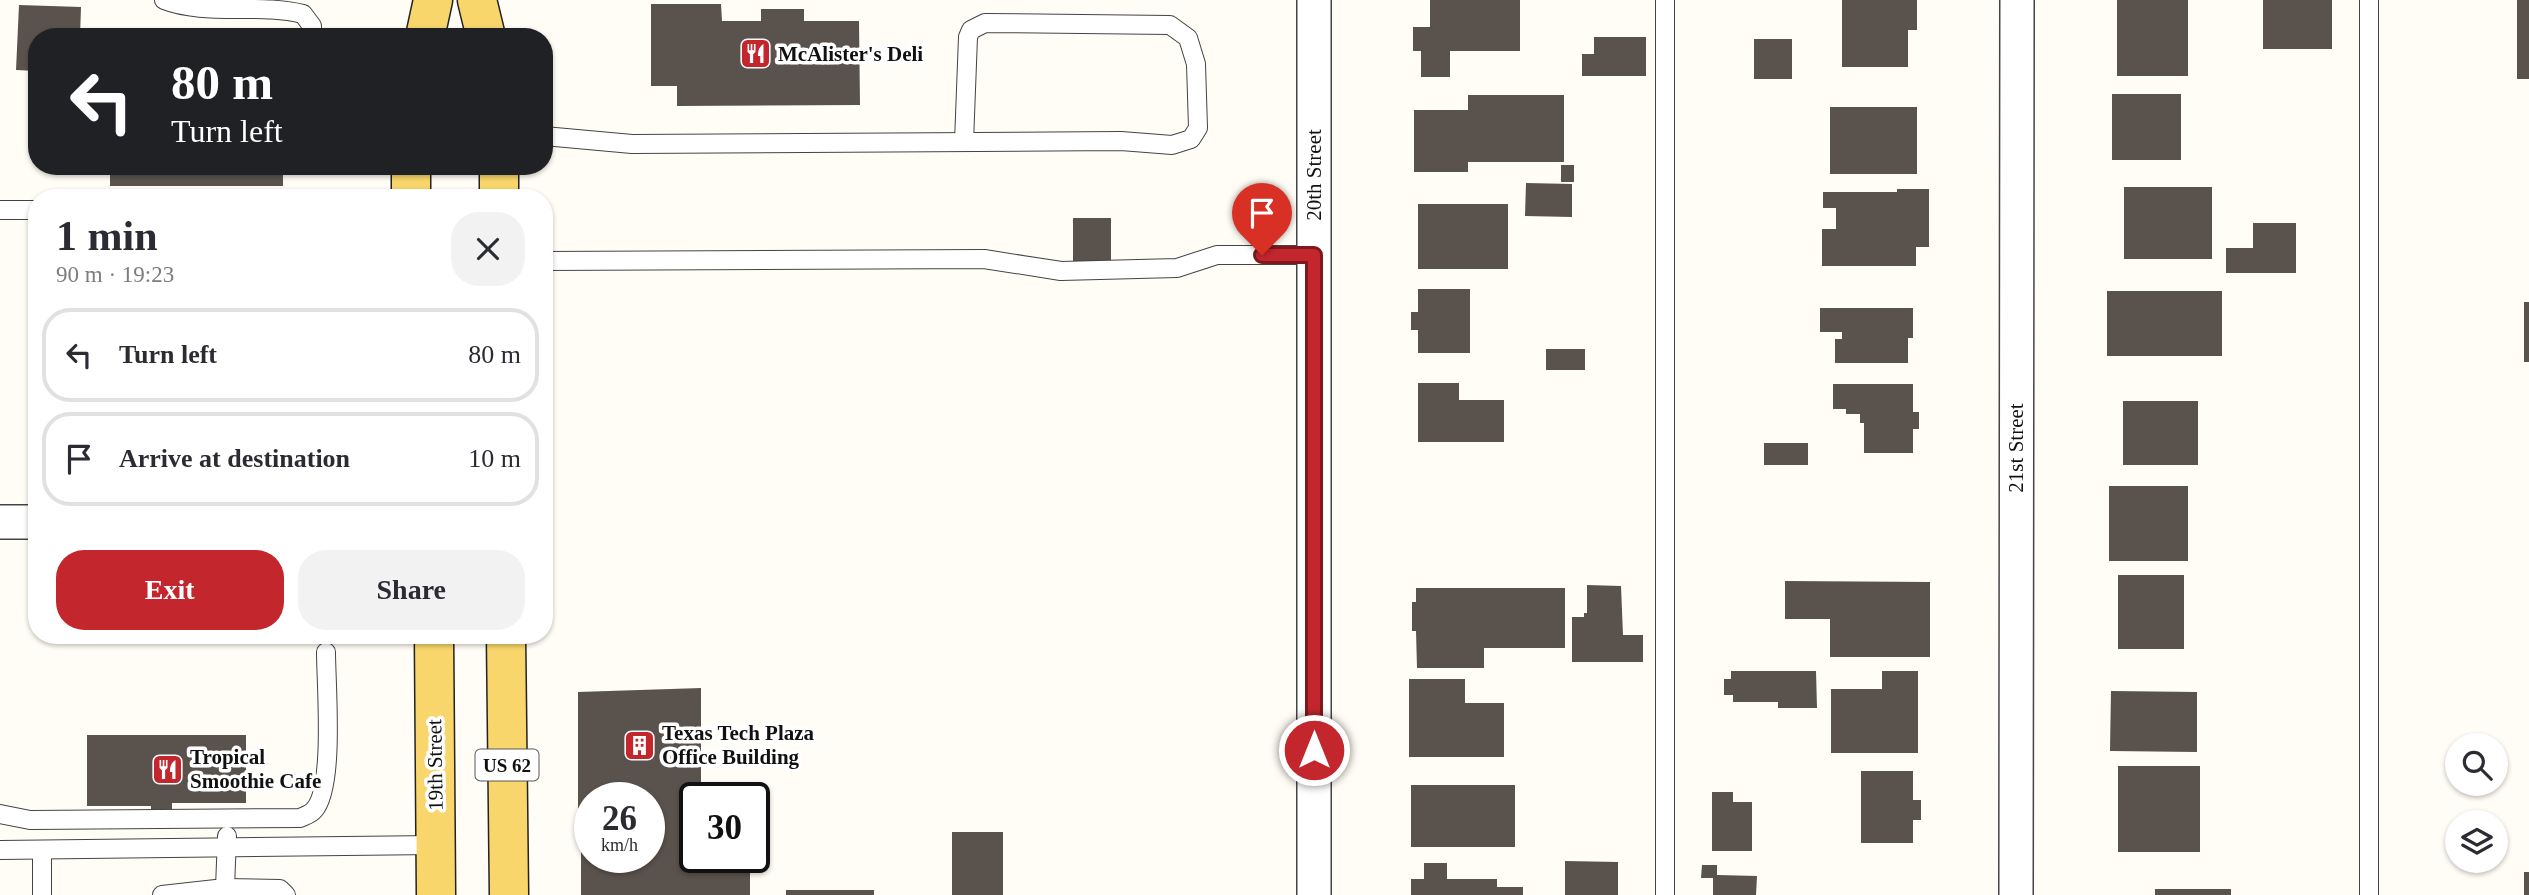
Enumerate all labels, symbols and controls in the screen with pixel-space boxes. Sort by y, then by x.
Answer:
restaurant icon: McAlister's Deli [738,37,772,71]
place label: McAlister's Deli [778,42,923,66]
text: 80 m [171,55,273,110]
icon: left [56,56,147,147]
text: Turn left [171,113,283,149]
street label: 20th Street [1302,129,1326,221]
pin [1232,183,1292,255]
icon: arrive [1243,194,1281,232]
button: close [451,212,525,286]
text: 1 min [56,213,158,259]
text: 90 m · 19:23 [56,262,174,287]
icon: left [60,336,98,374]
text: Turn left [119,340,217,369]
text: 80 m [468,340,521,369]
street label: 21st Street [2004,403,2028,493]
icon: arrive [60,440,98,478]
text: Arrive at destination [119,444,350,473]
text: 10 m [468,444,521,473]
button: Exit [56,550,284,630]
button: Share [298,550,525,630]
position arrow [1277,713,1351,787]
street label: 19th Street [422,719,448,811]
place label: Texas Tech Plaza Office Building [662,721,815,769]
building icon: Texas Tech Plaza Office Building [622,728,656,762]
map controls [2445,733,2508,873]
button: search [2445,733,2508,796]
place label: Tropical Smoothie Cafe [190,745,321,793]
road number: US 62 [476,750,538,780]
restaurant icon: Tropical Smoothie Cafe [150,752,184,786]
speed limit sign: 30 [679,782,770,873]
text: 26 [602,799,637,838]
button: layers [2445,810,2508,873]
text: km/h [601,835,638,855]

